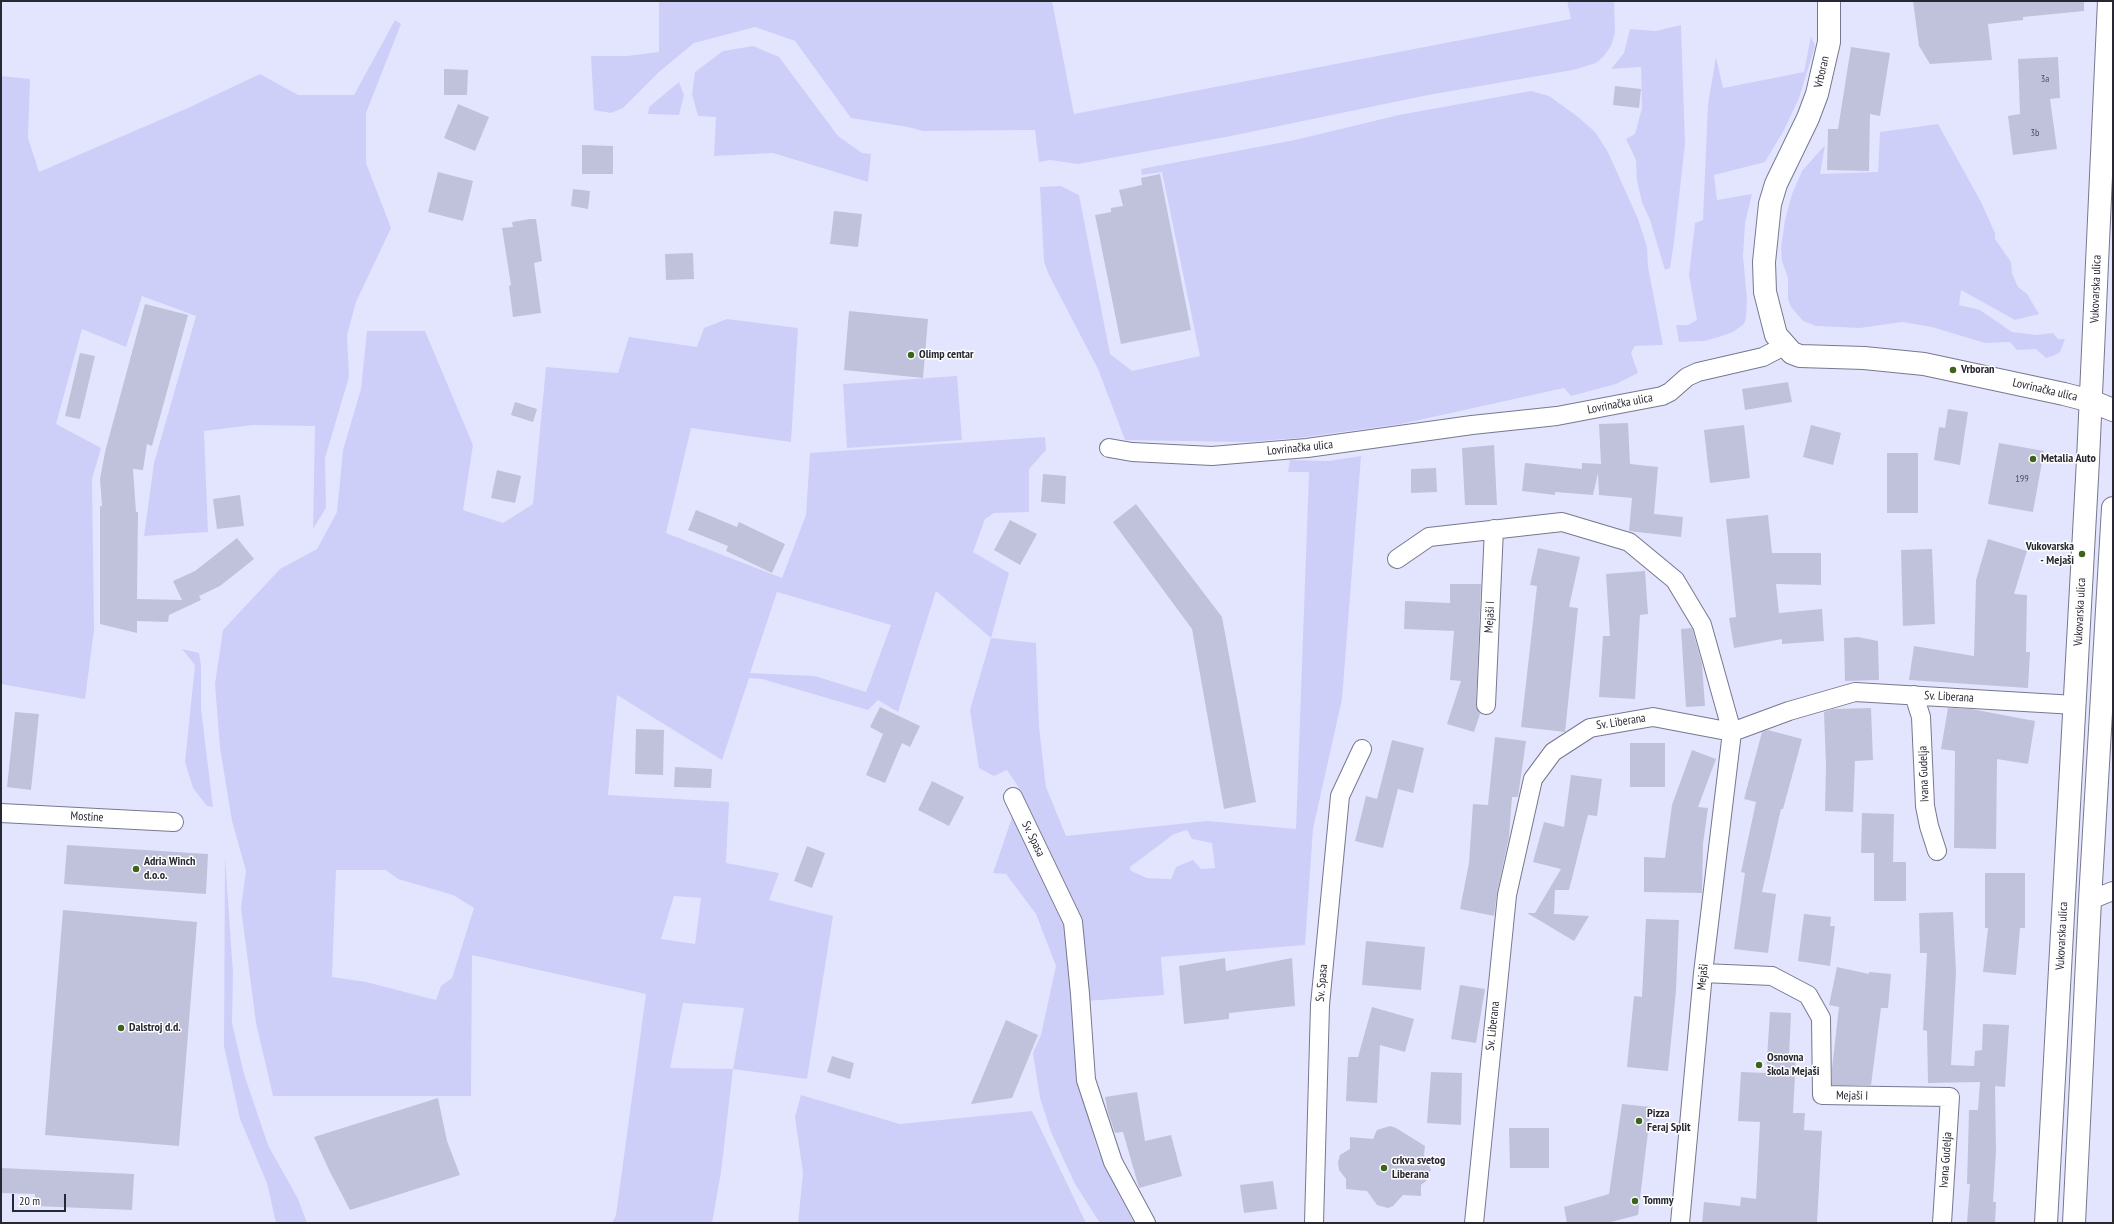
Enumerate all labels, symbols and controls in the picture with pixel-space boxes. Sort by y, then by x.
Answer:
street label: Vrboran [1811,55,1833,89]
house number: 3a [2041,73,2049,85]
house number: 3b [2031,127,2039,139]
street label: Vukovarska ulica [2088,255,2104,323]
place label: Olimp centar [919,348,974,362]
marker: Olimp centar [906,350,916,360]
place label: Vrboran [1961,363,1994,377]
marker: Vrboran [1948,365,1958,375]
street label: Lovrinačka ulica [2011,376,2079,404]
street label: Lovrinačka ulica [1586,391,1654,417]
street label: Lovrinačka ulica [1266,437,1334,459]
place label: Metalia Auto [2041,452,2096,466]
marker: Metalia Auto [2028,454,2038,464]
house number: 199 [2015,473,2029,485]
place label: Vukovarska - Mejaši [2026,540,2074,568]
marker: Vukovarska - Mejaši [2077,549,2087,559]
street label: Vukovarska ulica [2071,577,2089,647]
street label: Mejaši I [1482,601,1498,633]
street label: Sv. Liberana [1924,689,1974,705]
street label: Sv. Liberana [1595,711,1647,733]
street label: Ivana Gudelja [1916,746,1932,802]
street label: Mostine [70,809,104,825]
street label: Sv. Spasa [1018,819,1048,859]
place label: Adria Winch d.o.o. [144,855,195,883]
marker: Adria Winch d.o.o. [131,864,141,874]
street label: Vukovarska ulica [2053,901,2071,971]
street label: Mejaši [1694,963,1712,991]
street label: Sv. Spasa [1313,964,1331,1002]
street label: Sv. Liberana [1483,1001,1503,1051]
place label: Dalstroj d.d. [129,1021,181,1035]
marker: Dalstroj d.d. [116,1023,126,1033]
place label: Osnovna škola Mejaši [1767,1051,1819,1079]
marker: Osnovna škola Mejaši [1754,1060,1764,1070]
street label: Mejaši I [1836,1089,1868,1103]
place label: Pizza Feraj Split [1647,1107,1691,1135]
marker: Pizza Feraj Split [1634,1116,1644,1126]
street label: Ivana Gudelja [1937,1131,1955,1189]
place label: crkva svetog Liberana [1392,1154,1445,1182]
marker: crkva svetog Liberana [1379,1163,1389,1173]
scale bar [14,1186,68,1212]
text: 20 m [19,1193,40,1208]
place label: Tommy [1643,1194,1673,1208]
marker: Tommy [1630,1196,1640,1206]

